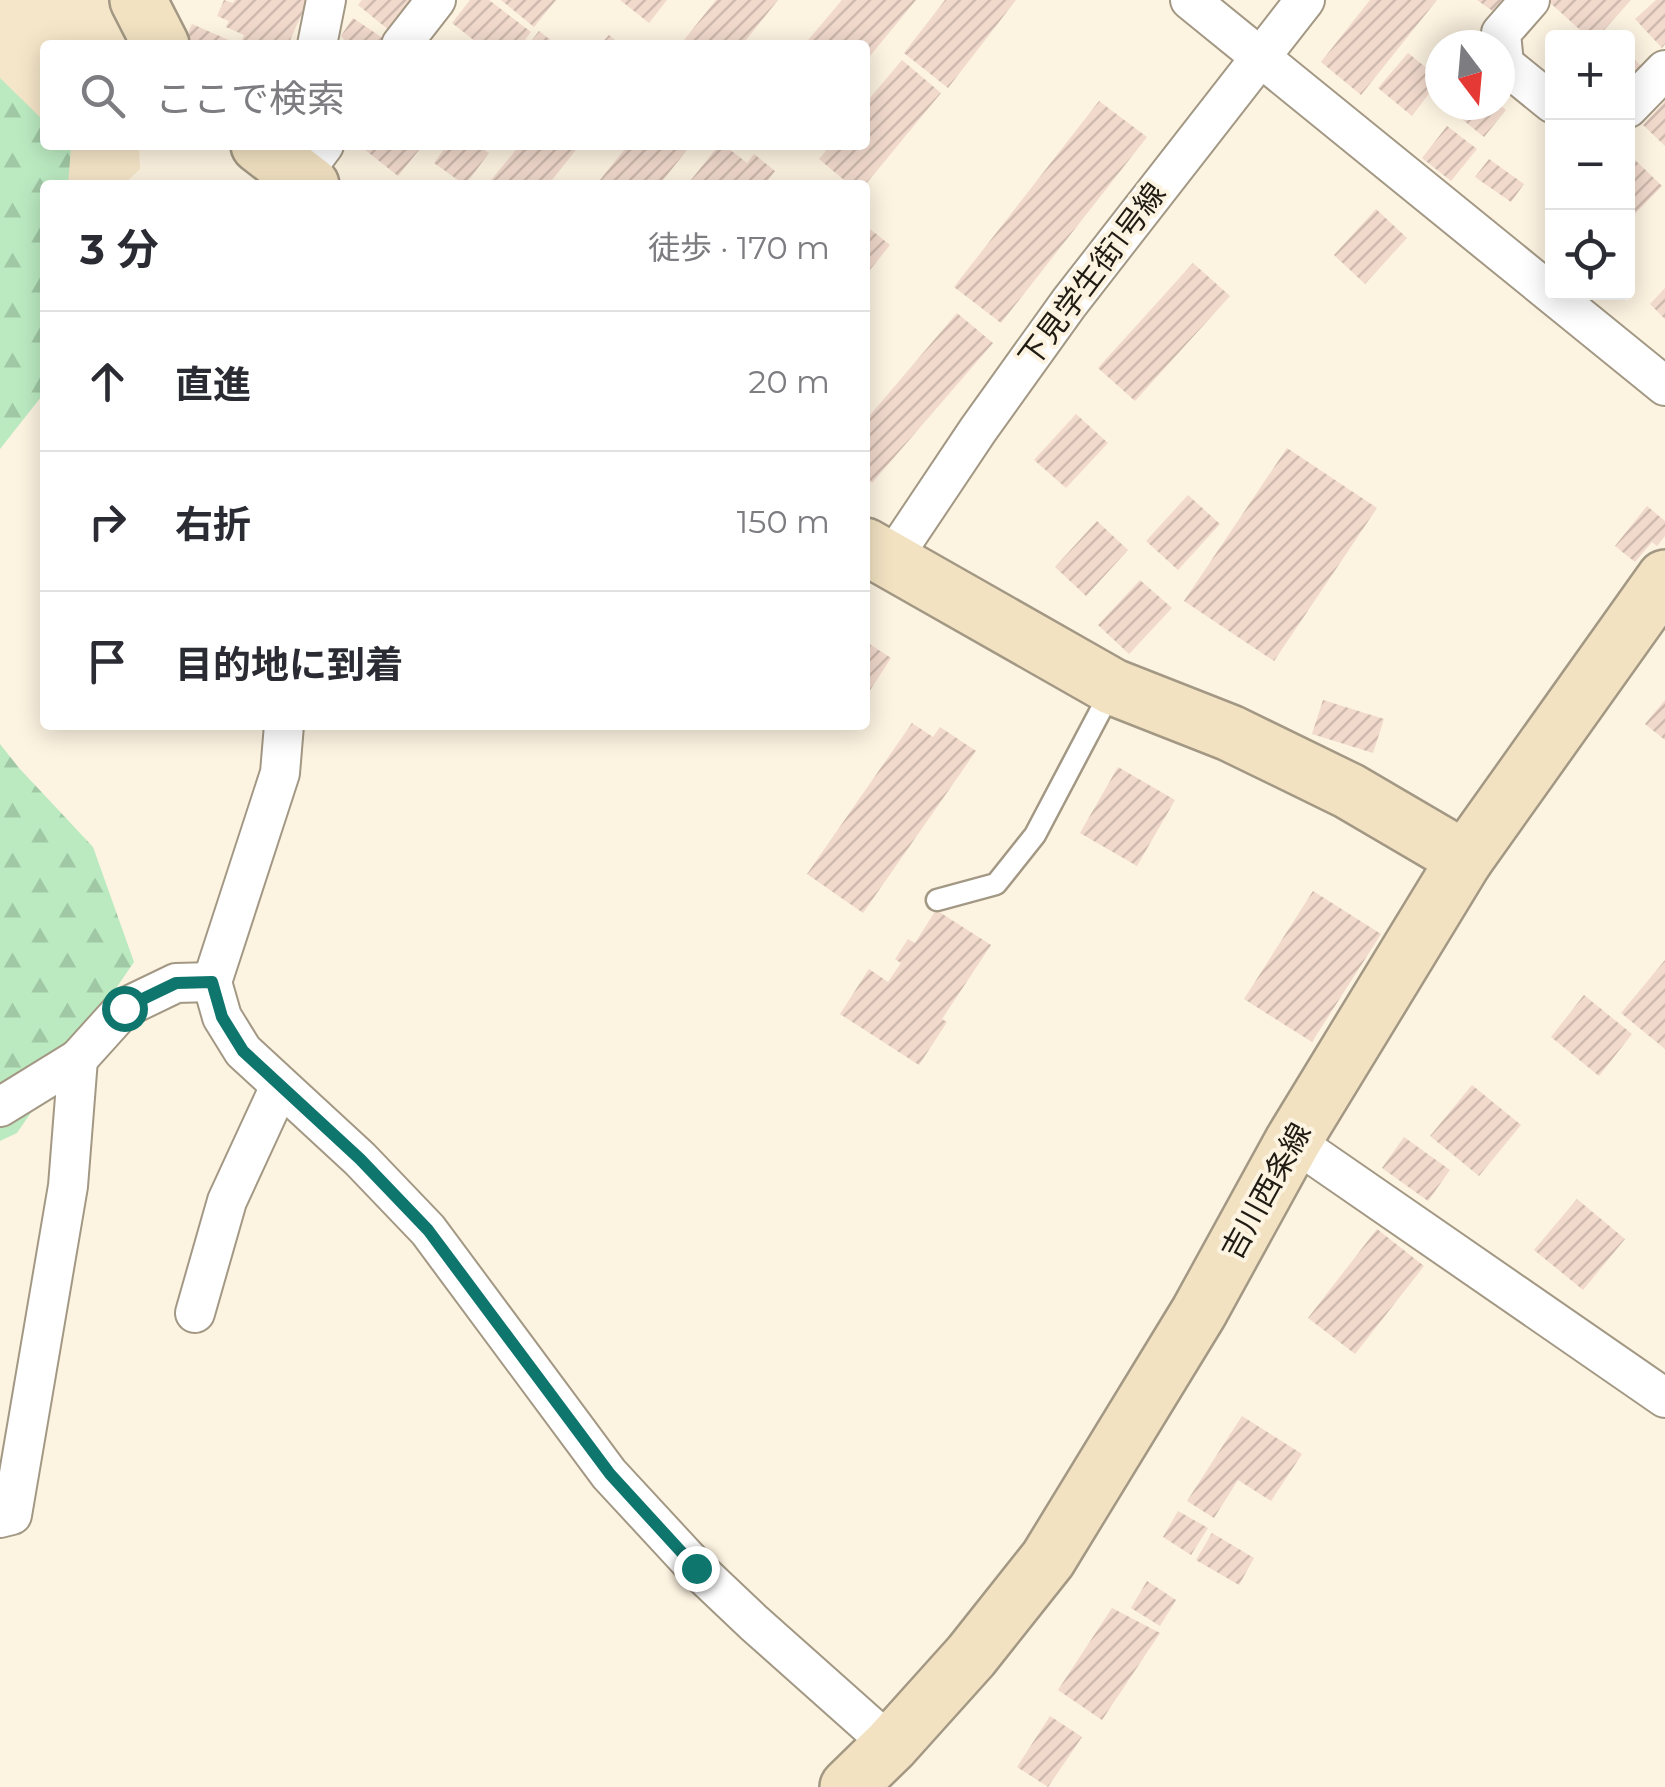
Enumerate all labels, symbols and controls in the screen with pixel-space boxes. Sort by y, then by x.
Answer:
north arrow [1425,30,1515,120]
map controls [1545,30,1635,300]
button: + [1545,30,1635,120]
search box [40,40,870,150]
icon: search [75,68,130,123]
text: ここで検索 [155,75,345,122]
button: − [1545,120,1635,210]
street label: 下見学生街1号線 [1011,176,1173,374]
button: locate [1545,210,1635,300]
text: 3 分 [80,223,159,275]
text: 徒歩 · 170 m [648,228,830,267]
icon: ahead [80,354,135,409]
text: 直進 [175,361,251,408]
text: 20 m [748,362,830,401]
icon: right [80,494,135,549]
text: 右折 [175,501,251,548]
text: 150 m [737,502,830,541]
icon: arrive [80,634,135,689]
text: 目的地に到着 [175,641,403,688]
route start [102,986,148,1032]
street label: 吉川西条線 [1213,1116,1319,1266]
route end [674,1546,720,1592]

